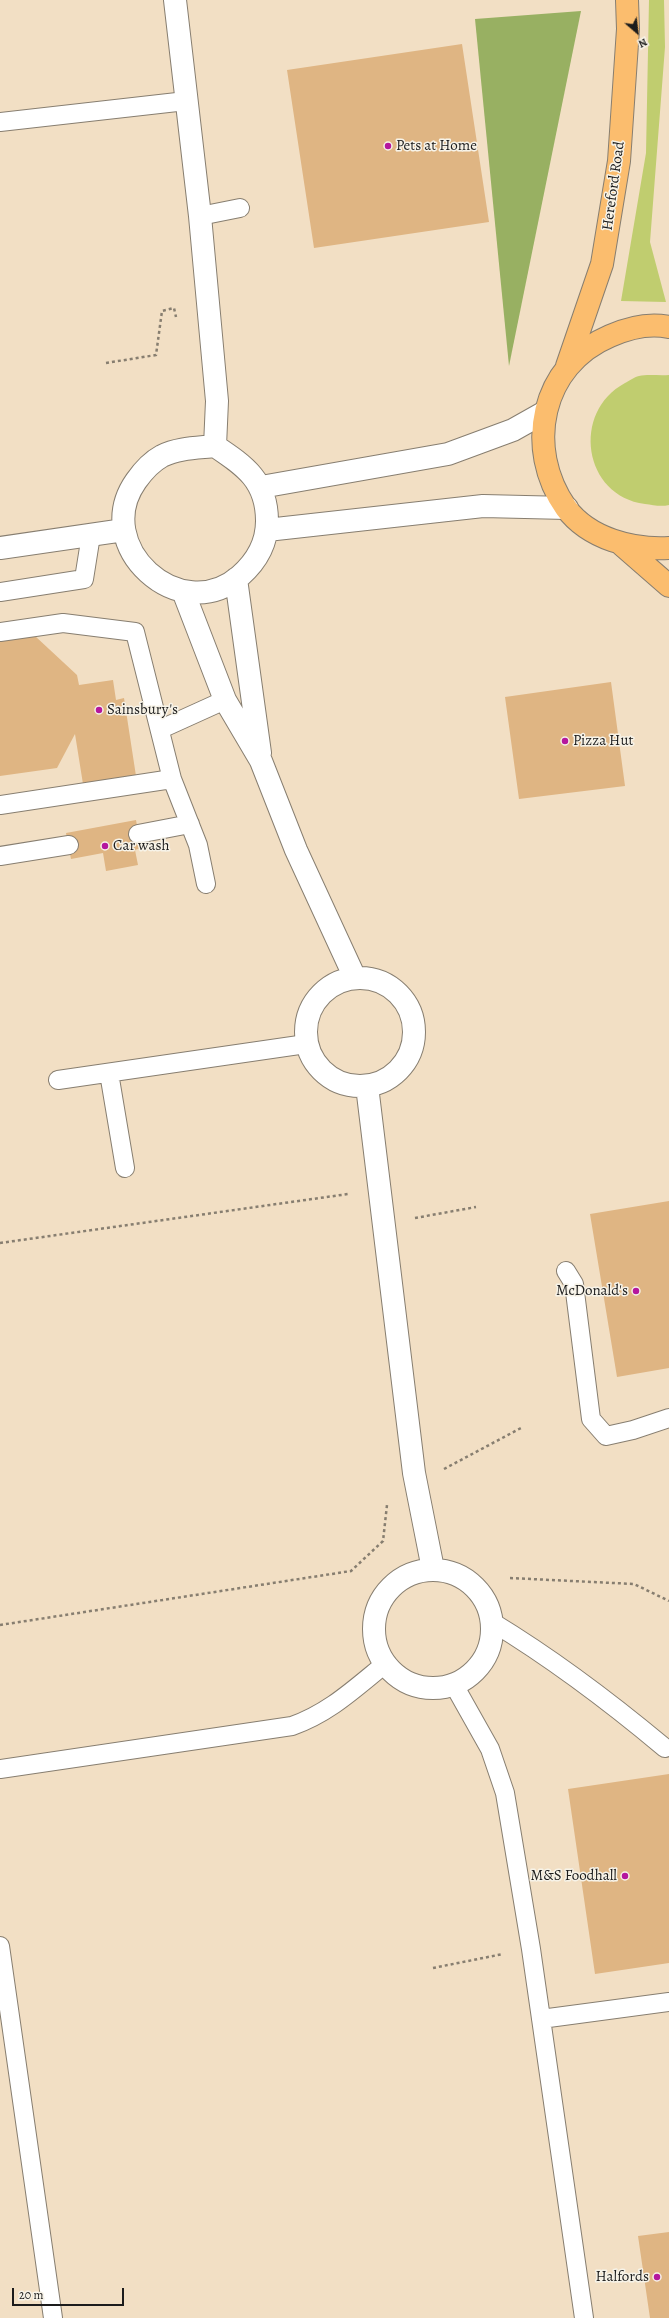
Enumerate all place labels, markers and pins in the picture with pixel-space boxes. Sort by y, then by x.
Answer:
place label: Pets at Home [396,137,477,155]
marker: Pets at Home [383,141,393,151]
place label: Sainsbury's [107,701,178,719]
marker: Sainsbury's [94,705,104,715]
place label: Pizza Hut [573,732,633,750]
marker: Pizza Hut [560,736,570,746]
place label: Car wash [113,837,169,855]
marker: Car wash [100,841,110,851]
place label: McDonald's [556,1282,628,1300]
marker: McDonald's [631,1286,641,1296]
place label: M&S Foodhall [531,1867,617,1885]
marker: M&S Foodhall [620,1871,630,1881]
place label: Halfords [596,2268,649,2286]
marker: Halfords [652,2272,662,2282]

